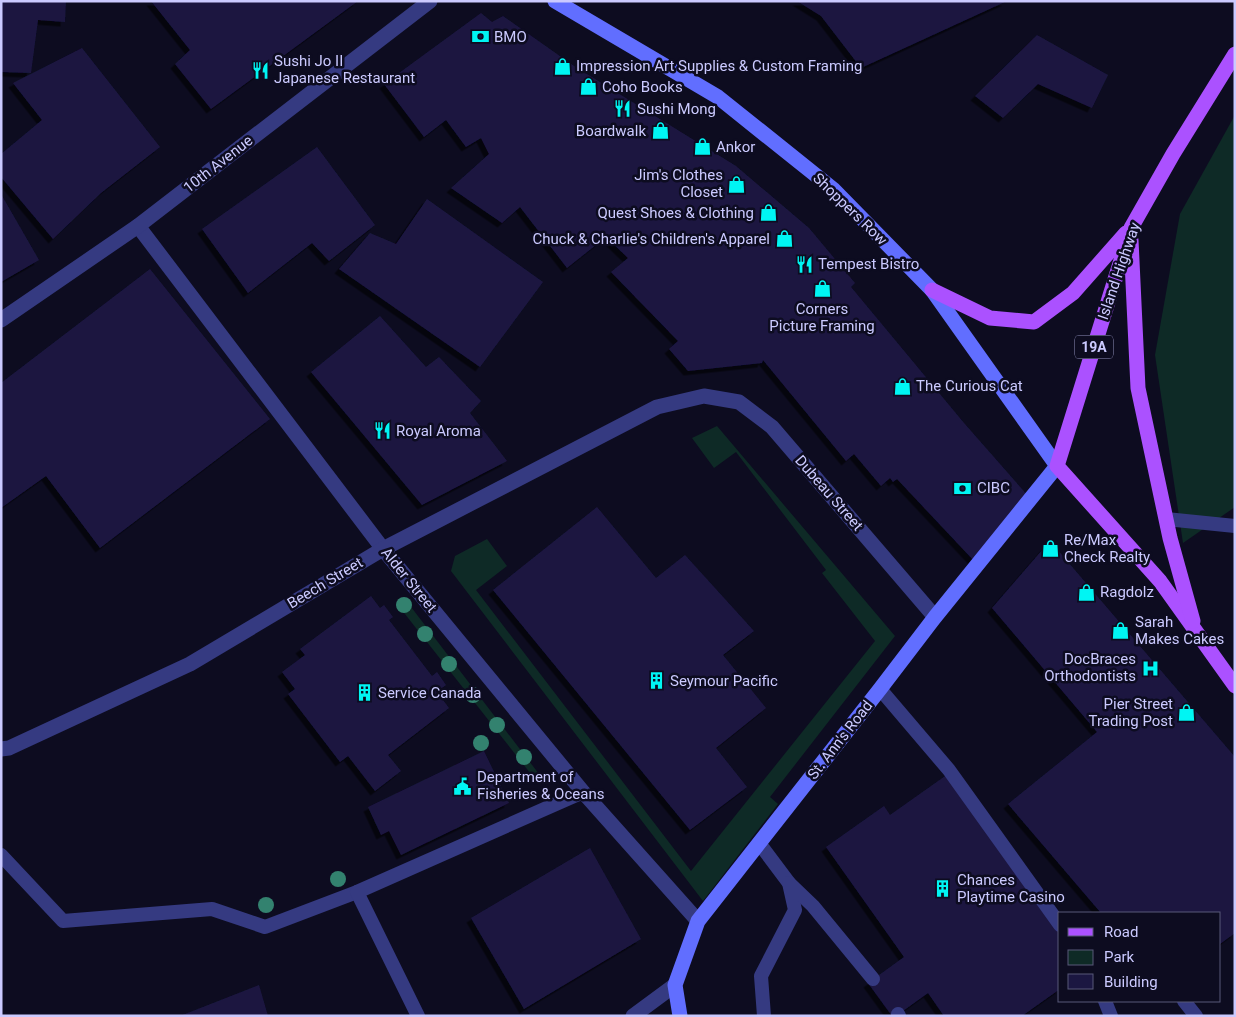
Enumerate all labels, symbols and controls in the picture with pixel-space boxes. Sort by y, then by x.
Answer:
bank icon: BMO [470,27,490,47]
place label: BMO [494,28,527,46]
place label: Sushi Jo II Japanese Restaurant [274,52,415,87]
shop icon: Impression Art Supplies & Custom Framing [552,56,572,76]
place label: Impression Art Supplies & Custom Framing [576,57,862,75]
restaurant icon: Sushi Jo II Japanese Restaurant [250,60,270,80]
shop icon: Coho Books [578,77,598,97]
place label: Coho Books [602,78,683,96]
restaurant icon: Sushi Mong [613,99,633,119]
place label: Sushi Mong [637,100,716,118]
shop icon: Boardwalk [650,121,670,141]
place label: Boardwalk [576,122,646,140]
street label: 10th Avenue [180,131,256,197]
shop icon: Ankor [692,137,712,157]
place label: Ankor [716,138,755,156]
place label: Jim's Clothes Closet [634,166,723,201]
street label: Shoppers Row [809,169,891,249]
shop icon: Jim's Clothes Closet [727,174,747,194]
shop icon: Quest Shoes & Clothing [758,203,778,223]
place label: Quest Shoes & Clothing [597,204,754,222]
street label: Island Highway [1094,220,1144,322]
shop icon: Chuck & Charlie's Children's Apparel [774,229,794,249]
place label: Chuck & Charlie's Children's Apparel [533,230,770,248]
restaurant icon: Tempest Bistro [794,254,814,274]
place label: Tempest Bistro [818,255,919,273]
shop icon: Corners Picture Framing [812,278,832,298]
place label: Corners Picture Framing [769,300,875,335]
road number: 19A [1075,336,1113,358]
shop icon: The Curious Cat [892,376,912,396]
place label: The Curious Cat [916,377,1023,395]
restaurant icon: Royal Aroma [372,421,392,441]
place label: Royal Aroma [396,422,481,440]
street label: Dubeau Street [791,452,867,535]
bank icon: CIBC [953,478,973,498]
place label: CIBC [977,479,1010,497]
place label: Re/Max Check Realty [1064,531,1150,566]
shop icon: Re/Max Check Realty [1040,539,1060,559]
street label: Alder Street [377,544,441,616]
street label: Beech Street [284,553,366,613]
shop icon: Ragdolz [1076,582,1096,602]
place label: Ragdolz [1100,583,1154,601]
place label: Sarah Makes Cakes [1135,613,1224,648]
shop icon: Sarah Makes Cakes [1111,621,1131,641]
place label: DocBraces Orthodontists [1044,650,1136,685]
hospital icon: DocBraces Orthodontists [1140,658,1160,678]
building icon: Seymour Pacific [646,671,666,691]
place label: Seymour Pacific [670,672,778,690]
building icon: Service Canada [354,683,374,703]
place label: Service Canada [378,684,482,702]
place label: Pier Street Trading Post [1089,695,1173,730]
street label: St. Ann's Road [804,697,876,783]
shop icon: Pier Street Trading Post [1177,703,1197,723]
place label: Department of Fisheries & Oceans [477,768,604,803]
public building icon: Department of Fisheries & Oceans [453,776,473,796]
place label: Chances Playtime Casino [957,871,1065,906]
building icon: Chances Playtime Casino [933,879,953,899]
legend [1058,912,1221,1002]
text: Road [1104,923,1138,941]
text: Park [1104,948,1135,966]
text: Building [1104,973,1158,991]

